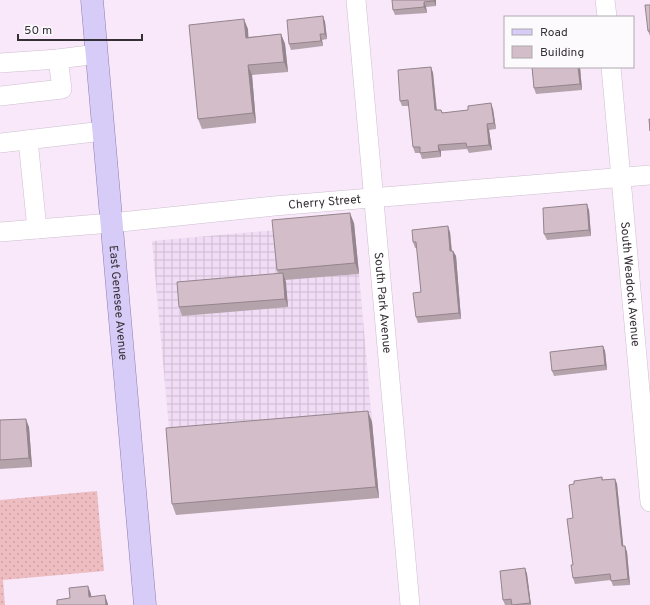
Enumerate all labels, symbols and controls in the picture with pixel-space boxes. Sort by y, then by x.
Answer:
scale bar [18,16,142,42]
legend [504,16,634,68]
text: 50 m [24,23,52,39]
text: Road [540,25,568,41]
text: Building [540,45,584,61]
street label: Cherry Street [288,192,362,214]
street label: South Weadock Avenue [616,221,643,347]
street label: East Genesee Avenue [105,245,131,361]
street label: South Park Avenue [370,252,395,354]

